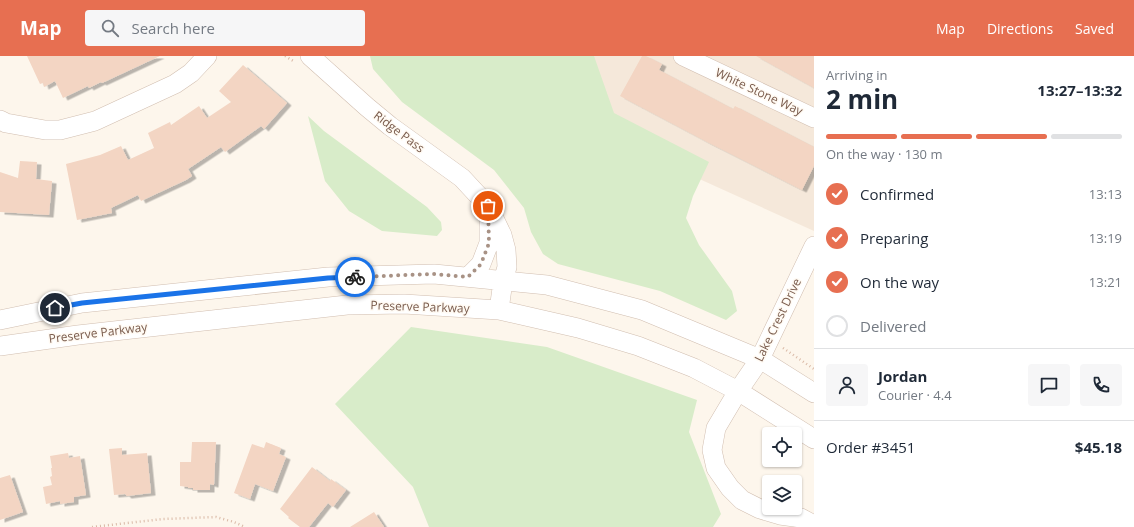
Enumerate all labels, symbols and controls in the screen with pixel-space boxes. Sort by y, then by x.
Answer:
search box [85,10,365,46]
text: Map [20,15,61,41]
icon: search [99,17,121,39]
text: Search here [131,18,215,38]
text: Map [936,19,965,38]
text: Directions [987,19,1053,38]
text: Saved [1075,19,1114,38]
street label: White Stone Way [713,64,807,120]
text: Arriving in [826,66,888,84]
text: 13:27–13:32 [1037,80,1122,100]
text: 2 min [826,81,898,117]
street label: Ridge Pass [370,107,428,156]
text: On the way · 130 m [826,145,942,163]
icon: check [826,183,848,205]
text: Confirmed [860,184,934,204]
text: 13:13 [1089,185,1122,203]
pin [471,189,505,223]
icon: bag [477,195,499,217]
icon: check [826,227,848,249]
text: Preparing [860,228,928,248]
text: 13:19 [1089,229,1122,247]
courier [335,257,375,297]
icon: bike [344,266,366,288]
icon: check [826,271,848,293]
text: On the way [860,272,939,292]
text: 13:21 [1089,273,1122,291]
street label: Lake Crest Drive [750,275,805,364]
pin [38,291,72,325]
street label: Preserve Parkway [370,296,471,317]
icon: home [44,297,66,319]
text: Delivered [860,316,927,336]
street label: Preserve Parkway [48,318,149,347]
button: person [826,364,868,406]
button: chat [1028,364,1070,406]
button: phone [1080,364,1122,406]
text: Jordan [878,366,927,386]
text: Courier · 4.4 [878,386,952,404]
map controls [762,427,802,515]
button: locate [762,427,802,467]
text: Order #3451 [826,437,915,457]
text: $45.18 [1075,437,1122,457]
button: layers [762,475,802,515]

